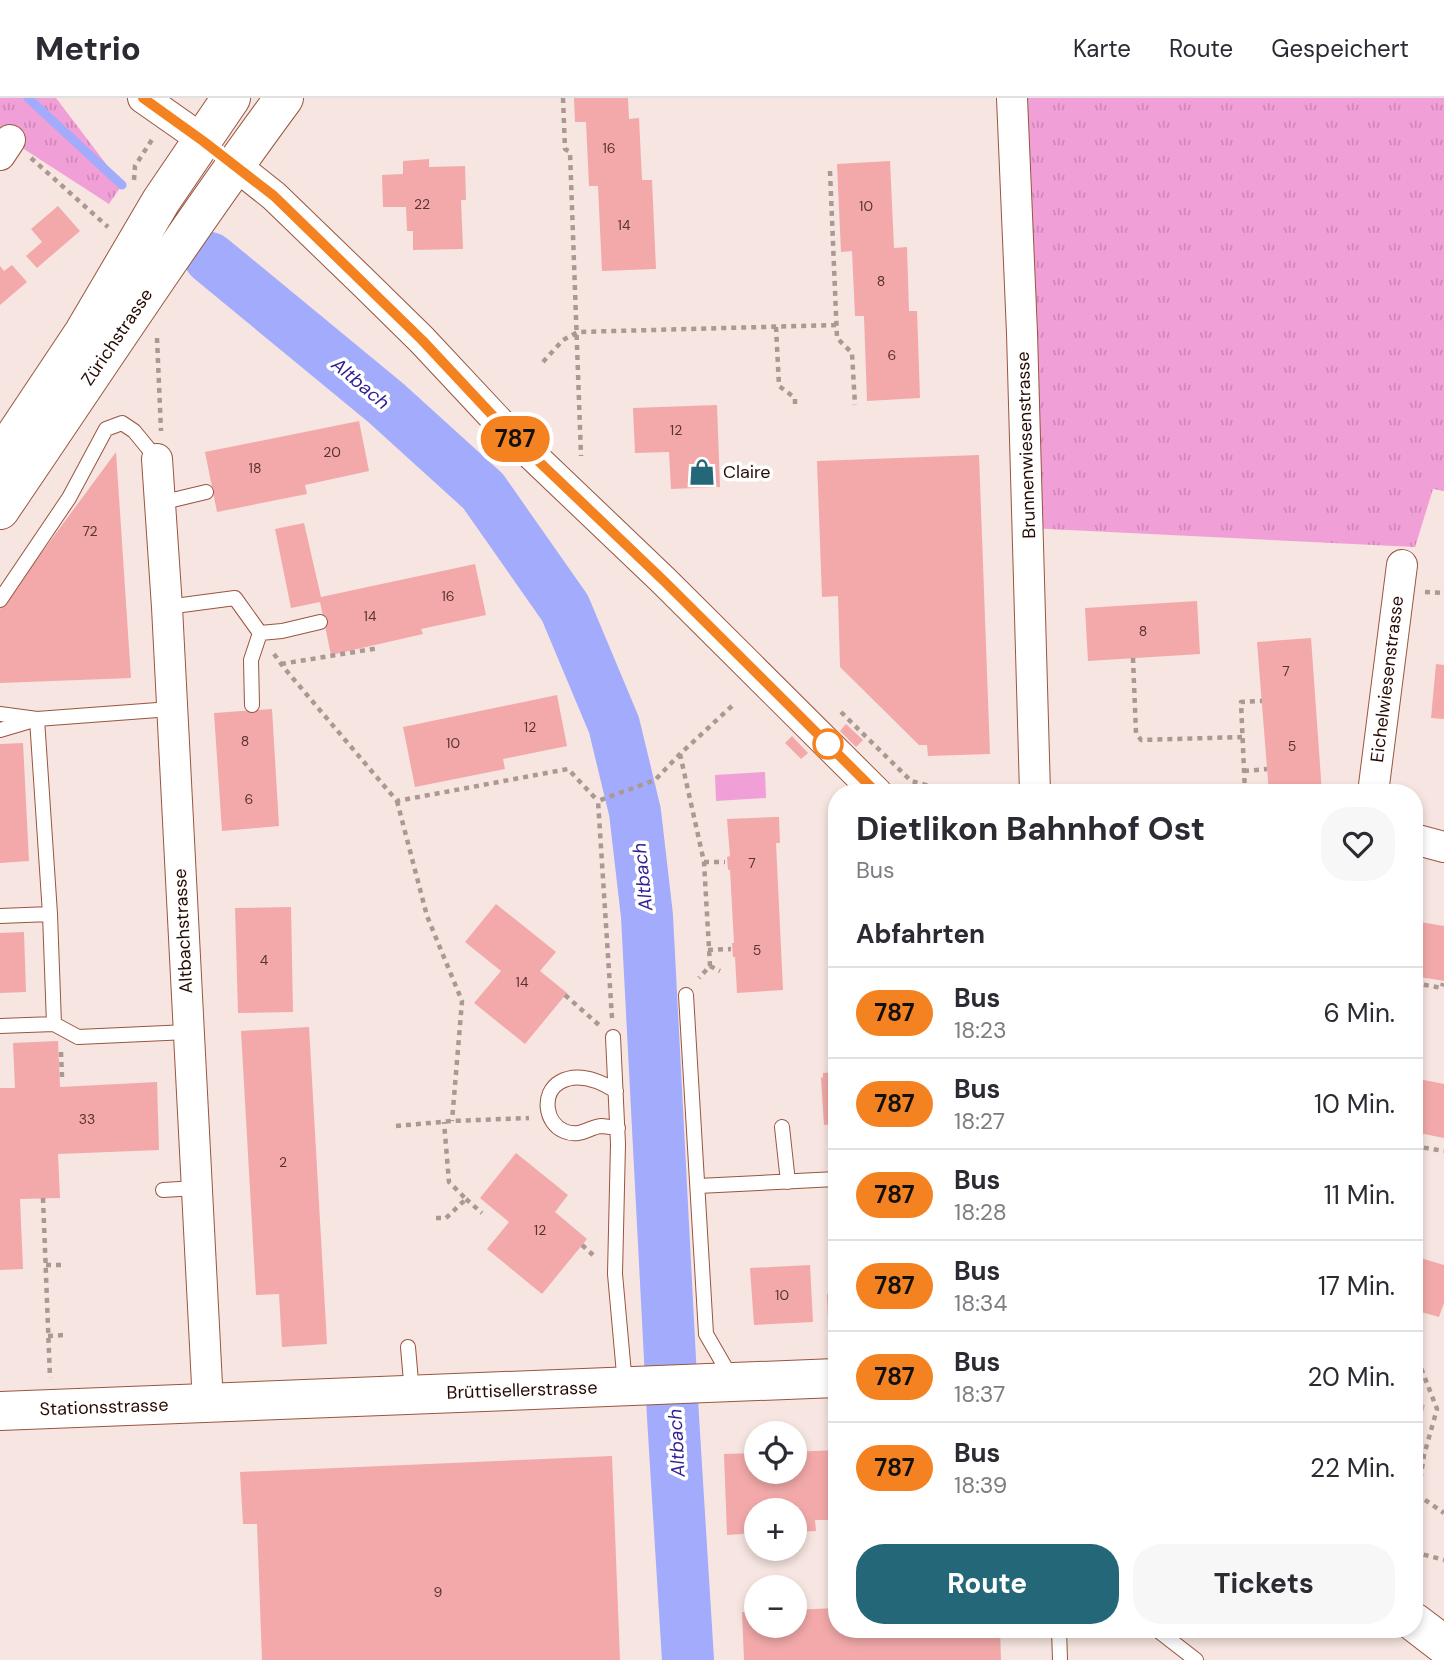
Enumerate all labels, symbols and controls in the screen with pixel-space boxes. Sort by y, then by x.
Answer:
text: Metrio [35,27,141,70]
text: Karte [1073,33,1131,64]
text: Route [1169,33,1233,64]
text: Gespeichert [1271,33,1409,64]
house number: 16 [602,139,616,157]
house number: 22 [414,195,430,213]
house number: 10 [859,197,873,215]
house number: 14 [618,216,631,234]
house number: 8 [877,272,885,290]
street label: Zürichstrasse [76,284,158,390]
house number: 6 [888,346,896,364]
water label: Altbach [326,351,395,415]
street label: Brunnenwiesenstrasse [1011,351,1041,539]
line badge: 787 [475,416,555,462]
house number: 12 [670,421,682,439]
text: 787 [495,423,535,454]
house number: 20 [323,443,341,461]
shop icon: Claire [687,457,717,487]
house number: 18 [249,459,261,477]
place label: Claire [723,460,771,484]
house number: 72 [82,522,98,540]
house number: 16 [441,587,455,605]
street label: Eichelwiesenstrasse [1365,594,1409,764]
house number: 14 [364,607,377,625]
house number: 8 [1139,622,1147,640]
house number: 7 [1282,662,1290,680]
house number: 12 [524,718,536,736]
unlabelled marker [813,729,843,759]
house number: 8 [241,732,249,750]
house number: 10 [446,734,460,752]
house number: 5 [1288,737,1296,755]
house number: 6 [245,790,253,808]
text: Dietlikon Bahnhof Ost [856,807,1205,850]
button: heart [1321,807,1395,881]
water label: Altbach [626,842,659,913]
house number: 7 [748,854,756,872]
text: Bus [856,855,895,885]
street label: Altbachstrasse [168,868,198,994]
text: Abfahrten [856,917,985,951]
house number: 5 [753,941,761,959]
house number: 4 [260,951,269,969]
house number: 14 [516,973,529,991]
text: Bus [954,981,1000,1015]
text: 6 Min. [1324,996,1395,1030]
text: 787 [874,997,915,1028]
text: 18:23 [954,1015,1007,1045]
text: Bus [954,1072,1000,1106]
text: 10 Min. [1314,1087,1395,1121]
text: 787 [874,1088,915,1119]
text: 18:27 [954,1106,1005,1136]
house number: 33 [79,1110,95,1128]
house number: 2 [279,1153,287,1171]
text: Bus [954,1163,1000,1197]
text: 11 Min. [1324,1178,1395,1212]
text: 787 [874,1179,915,1210]
text: 18:28 [954,1197,1007,1227]
house number: 12 [534,1221,546,1239]
text: Bus [954,1254,1000,1288]
text: 17 Min. [1318,1269,1395,1303]
text: 787 [874,1270,915,1301]
house number: 10 [775,1286,789,1304]
text: 18:34 [954,1288,1007,1318]
text: Bus [954,1345,1000,1379]
text: 20 Min. [1307,1360,1395,1394]
text: 787 [874,1361,915,1392]
street label: Brüttisellerstrasse [446,1375,598,1405]
text: 18:37 [954,1379,1005,1409]
street label: Stationsstrasse [39,1393,169,1421]
water label: Altbach [662,1408,691,1479]
map controls [744,1421,807,1638]
button: locate [744,1421,807,1484]
text: Bus [954,1436,1000,1470]
text: 22 Min. [1310,1451,1395,1485]
text: 787 [874,1452,915,1483]
text: 18:39 [954,1470,1007,1500]
button: + [744,1498,807,1561]
button: Route [856,1544,1119,1624]
button: Tickets [1133,1544,1395,1624]
button: − [744,1575,807,1638]
house number: 9 [434,1583,443,1601]

